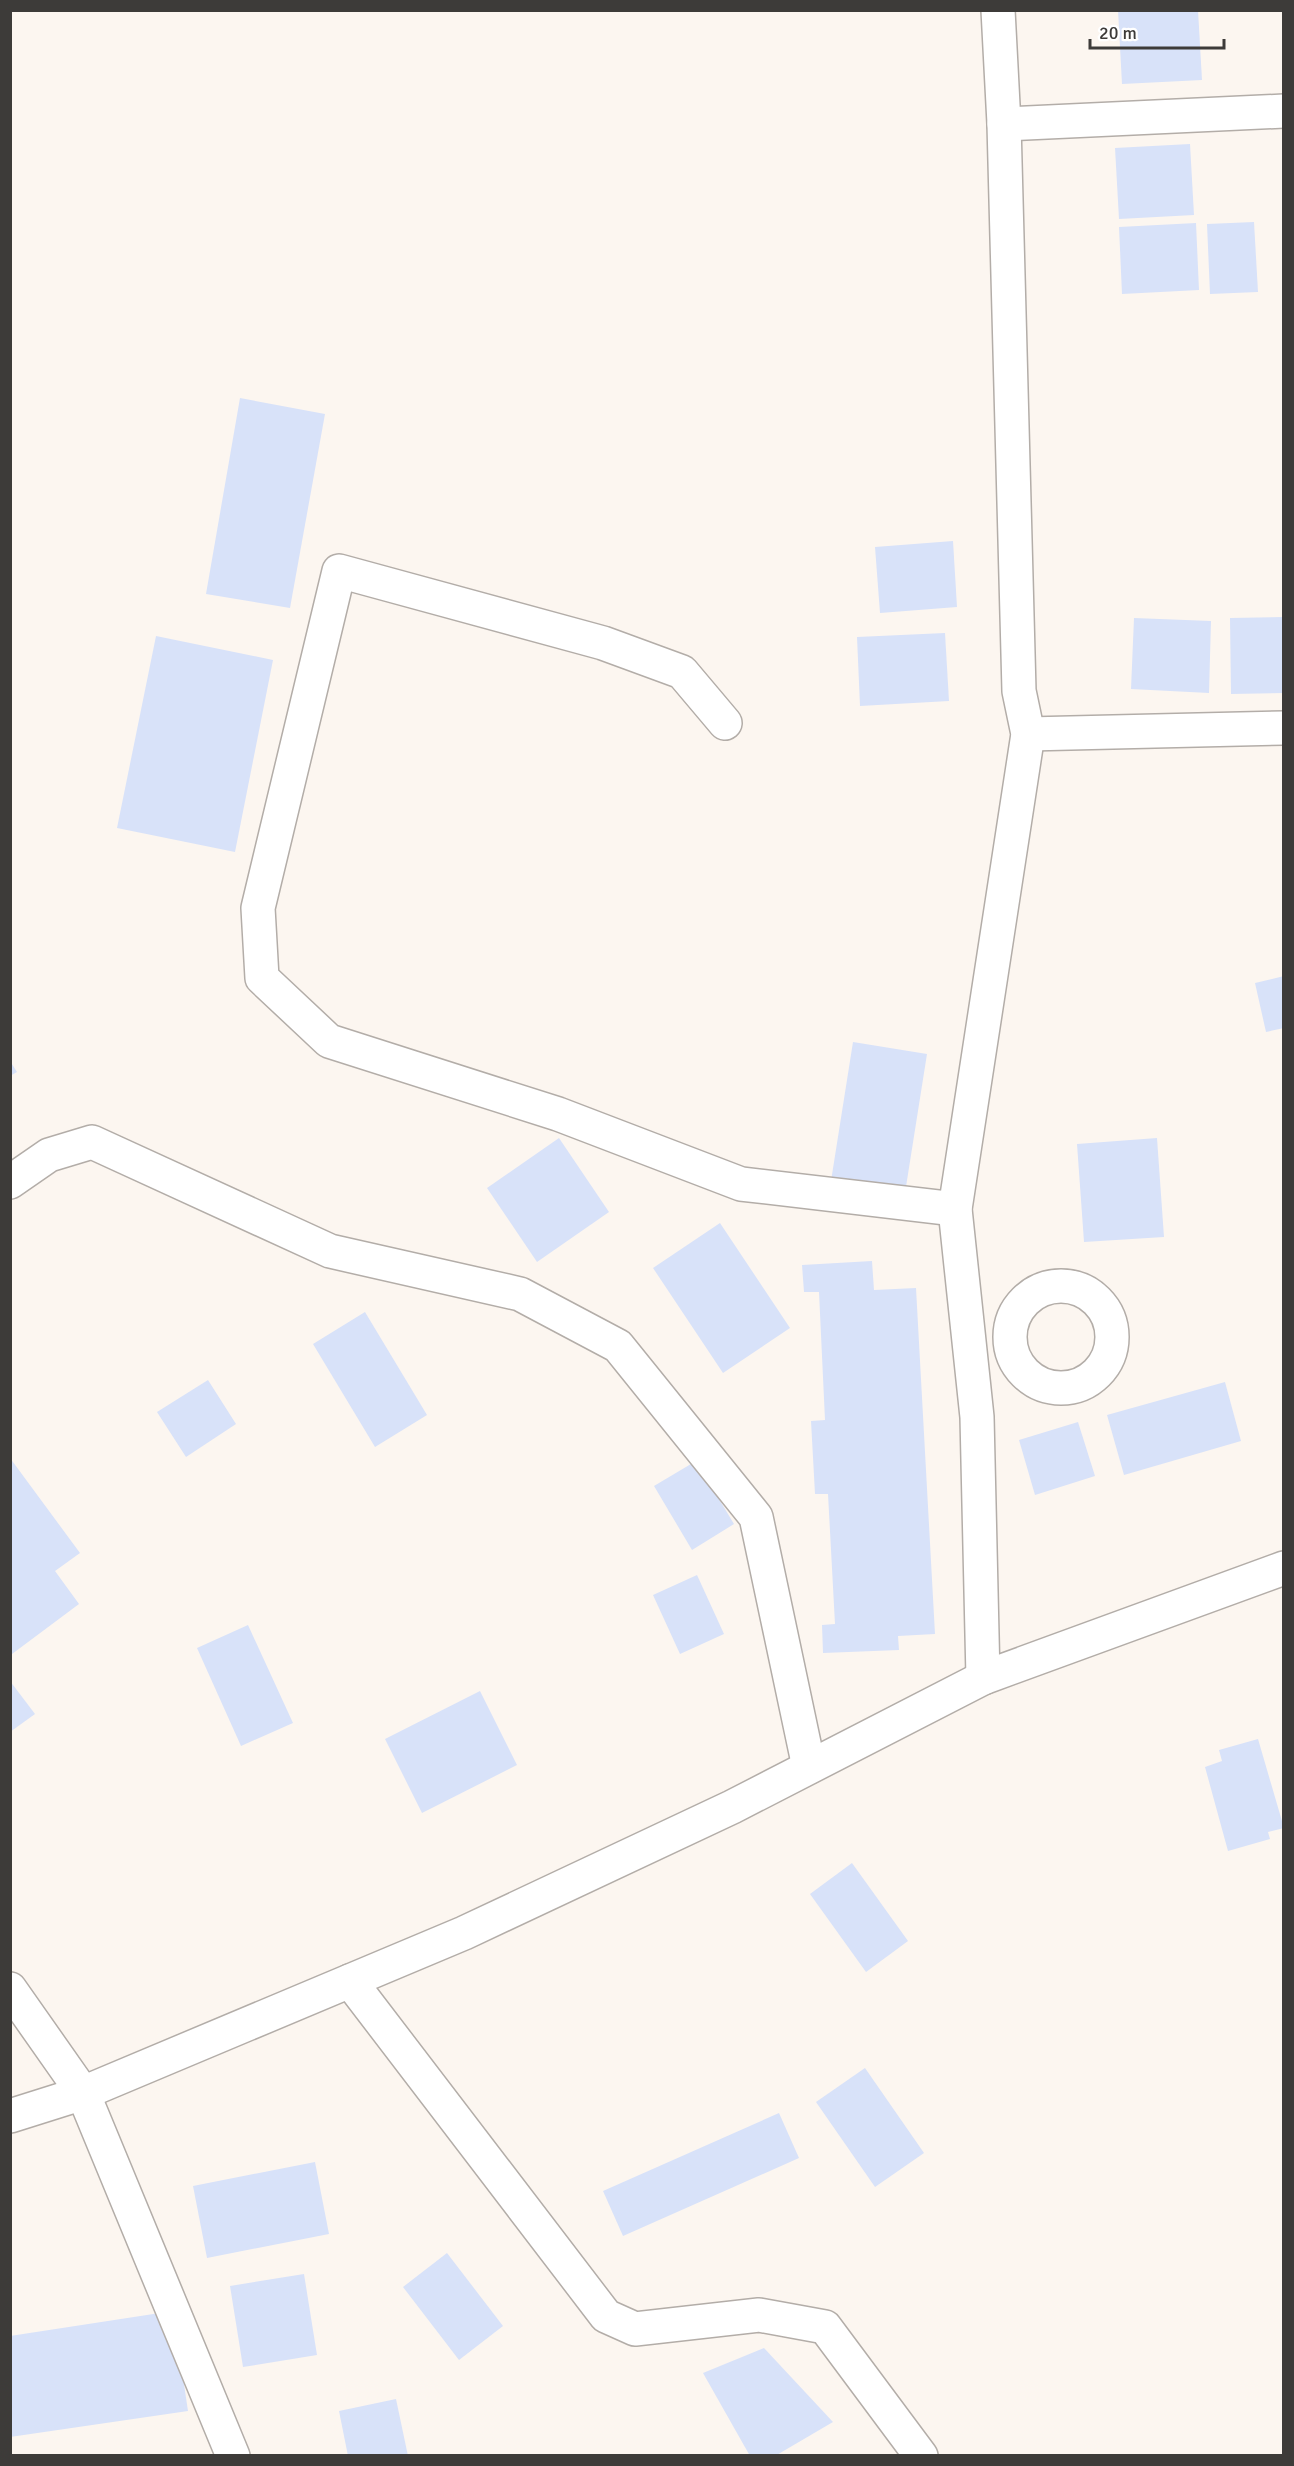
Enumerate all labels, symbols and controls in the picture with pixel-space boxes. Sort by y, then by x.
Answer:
scale bar [1090,12,1224,50]
text: 20 m [1099,22,1137,44]

